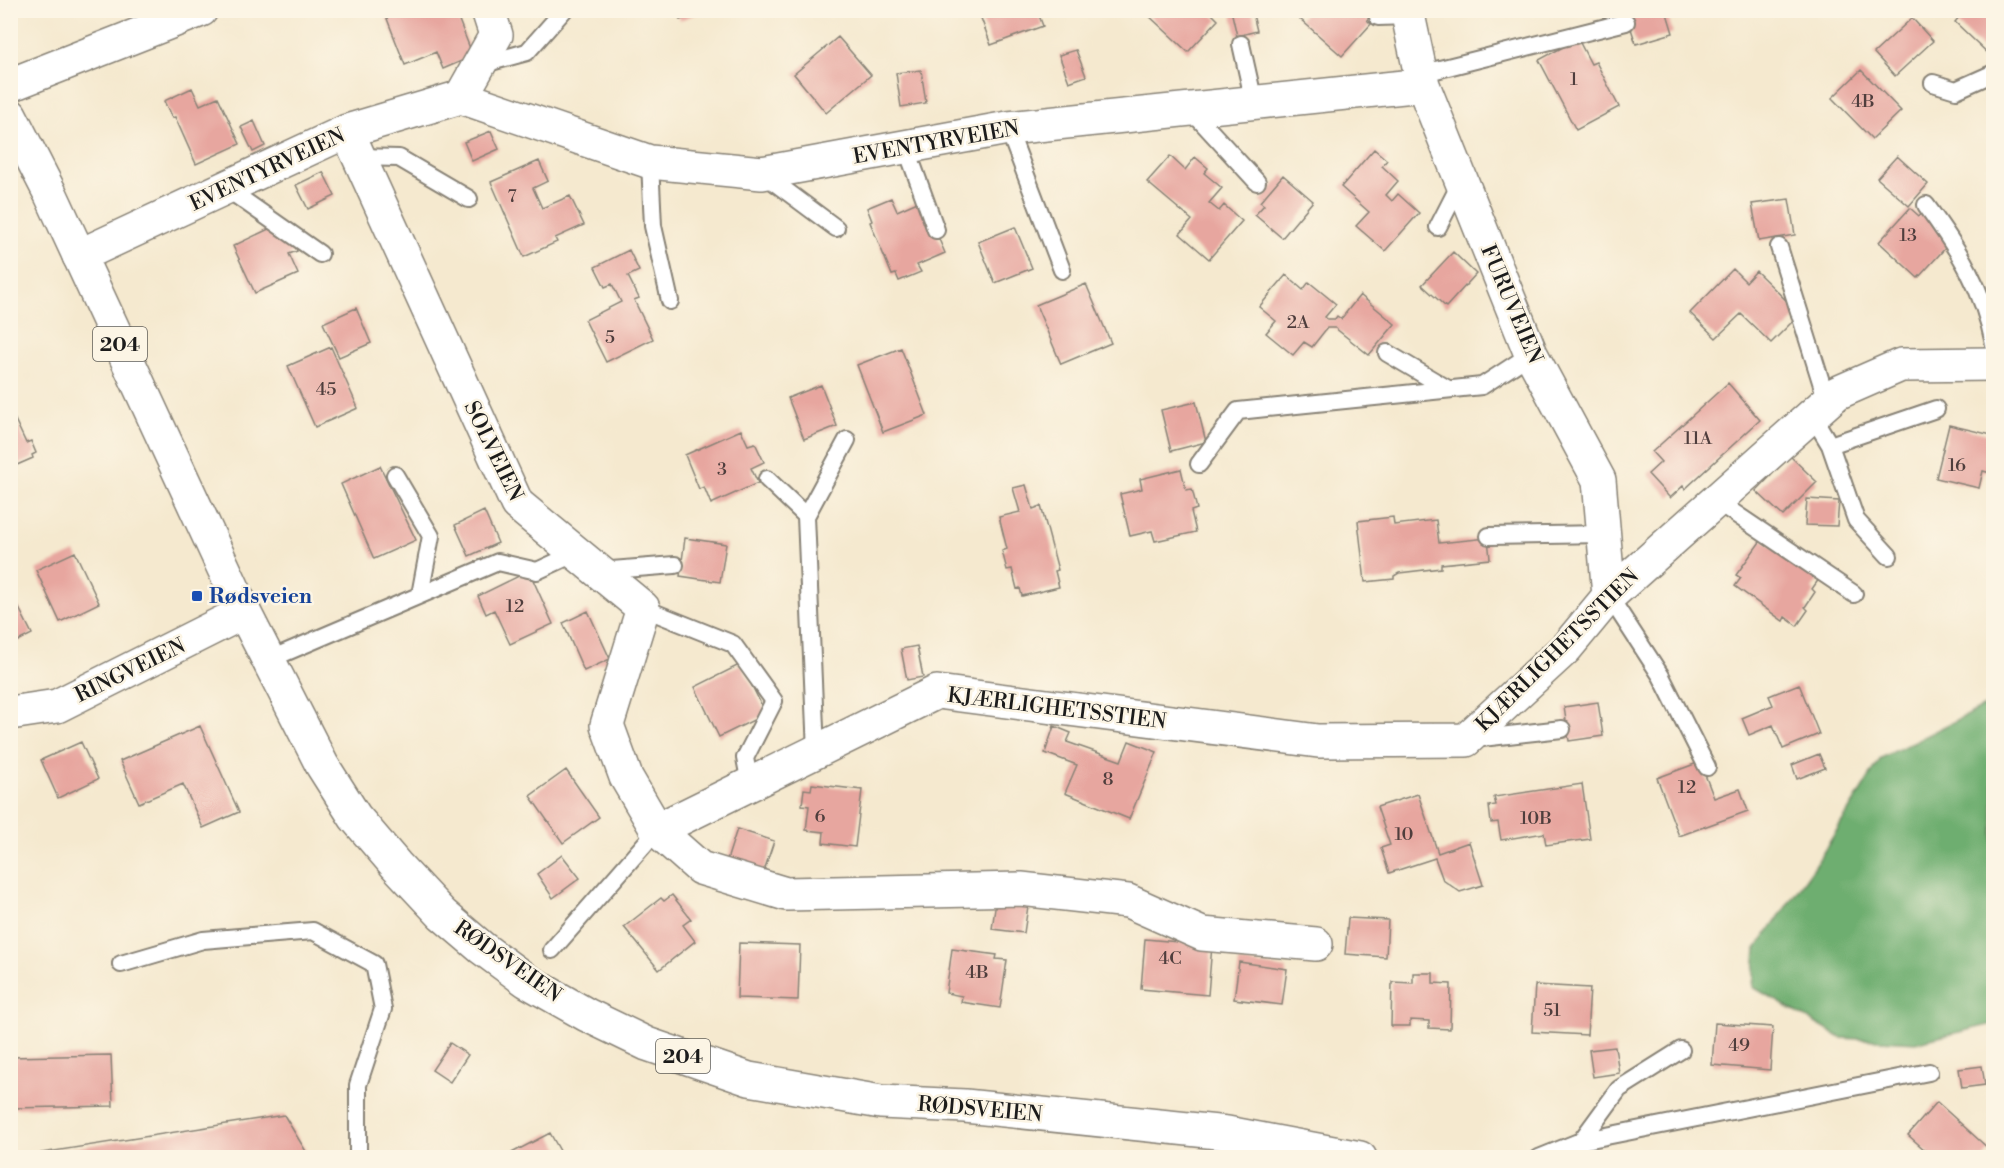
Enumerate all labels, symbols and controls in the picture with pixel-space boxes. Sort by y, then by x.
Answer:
house number: 1 [1570,68,1578,91]
house number: 4B [1851,90,1875,113]
street label: EVENTYRVEIEN [851,116,1022,170]
street label: EVENTYRVEIEN [186,122,350,217]
house number: 7 [507,185,517,208]
house number: 13 [1899,224,1917,247]
street label: FURUVEIEN [1474,241,1548,368]
house number: 2A [1287,311,1310,334]
house number: 5 [605,326,615,349]
road number: 204 [93,327,147,361]
house number: 45 [316,378,336,401]
street label: SOLVEIEN [458,397,529,506]
house number: 11A [1684,427,1713,450]
house number: 16 [1948,454,1966,477]
house number: 3 [717,458,727,481]
street label: KJÆRLIGHETSSTIEN [1471,563,1645,738]
place label: Rødsveien [209,584,312,610]
marker: Rødsveien [190,589,204,603]
house number: 12 [506,595,524,618]
street label: RINGVEIEN [71,633,190,709]
street label: KJÆRLIGHETSSTIEN [946,683,1168,735]
house number: 8 [1102,768,1114,791]
house number: 12 [1678,776,1696,799]
house number: 6 [815,805,826,828]
house number: 10B [1520,807,1552,830]
house number: 10 [1394,823,1414,846]
street label: RØDSVEIEN [449,915,567,1009]
house number: 4C [1158,947,1182,970]
house number: 4B [965,961,989,984]
house number: 51 [1543,999,1561,1022]
house number: 49 [1728,1034,1750,1057]
road number: 204 [656,1039,710,1073]
street label: RØDSVEIEN [916,1092,1044,1128]

